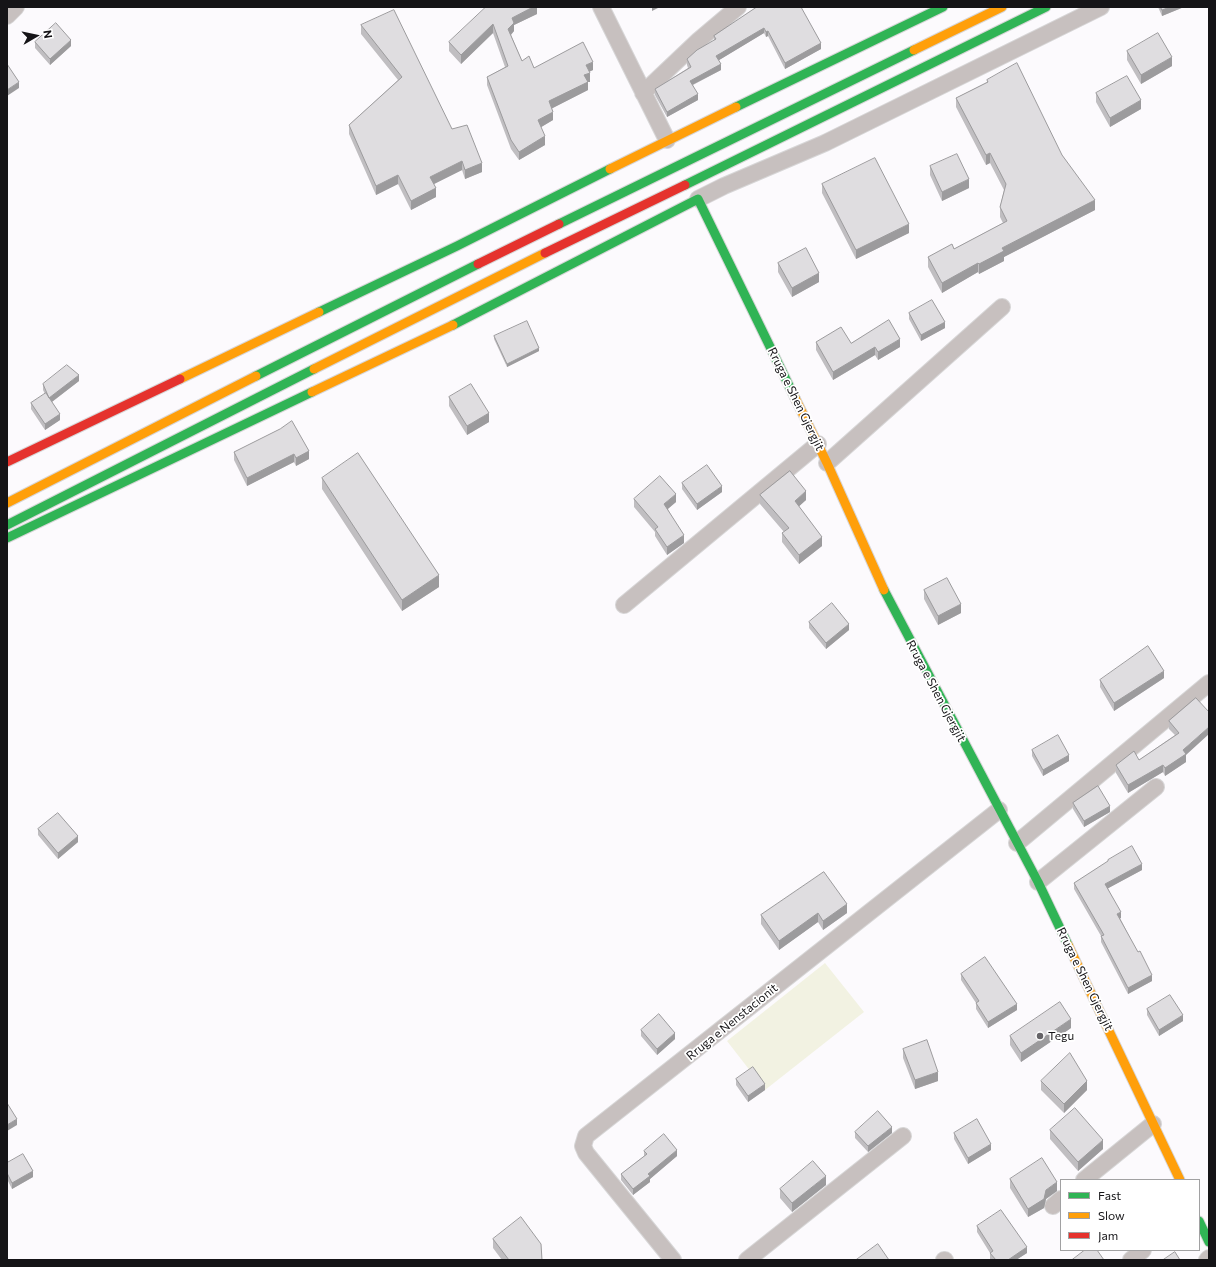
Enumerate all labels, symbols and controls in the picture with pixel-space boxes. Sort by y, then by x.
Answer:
north arrow [16,16,56,56]
text: N [41,29,55,39]
street label: Rruga e Shen Gjergjit [765,345,827,453]
street label: Rruga e Shen Gjergjit [903,638,969,744]
street label: Rruga e Shen Gjergjit [1054,925,1116,1033]
street label: Rruga e Nenstacionit [684,981,780,1063]
place label: Tegu [1048,1029,1074,1043]
marker: Tegu [1035,1031,1045,1041]
legend [1060,1179,1200,1251]
text: Fast [1098,1188,1121,1202]
text: Slow [1098,1208,1125,1222]
text: Jam [1098,1228,1118,1242]

